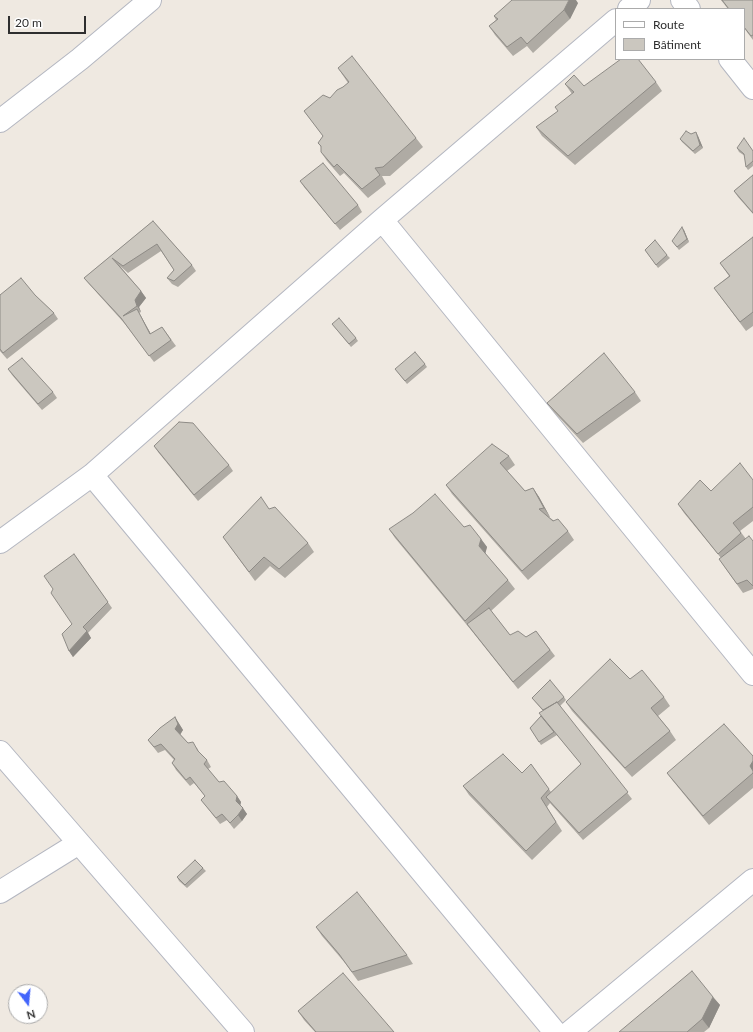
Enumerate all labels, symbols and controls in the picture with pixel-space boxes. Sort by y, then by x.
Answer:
scale bar [10,8,88,34]
legend [615,8,745,60]
text: 20 m [15,15,42,30]
text: Route [653,17,684,32]
text: Bâtiment [653,37,701,52]
north arrow [8,984,48,1024]
text: N [25,1008,37,1022]

